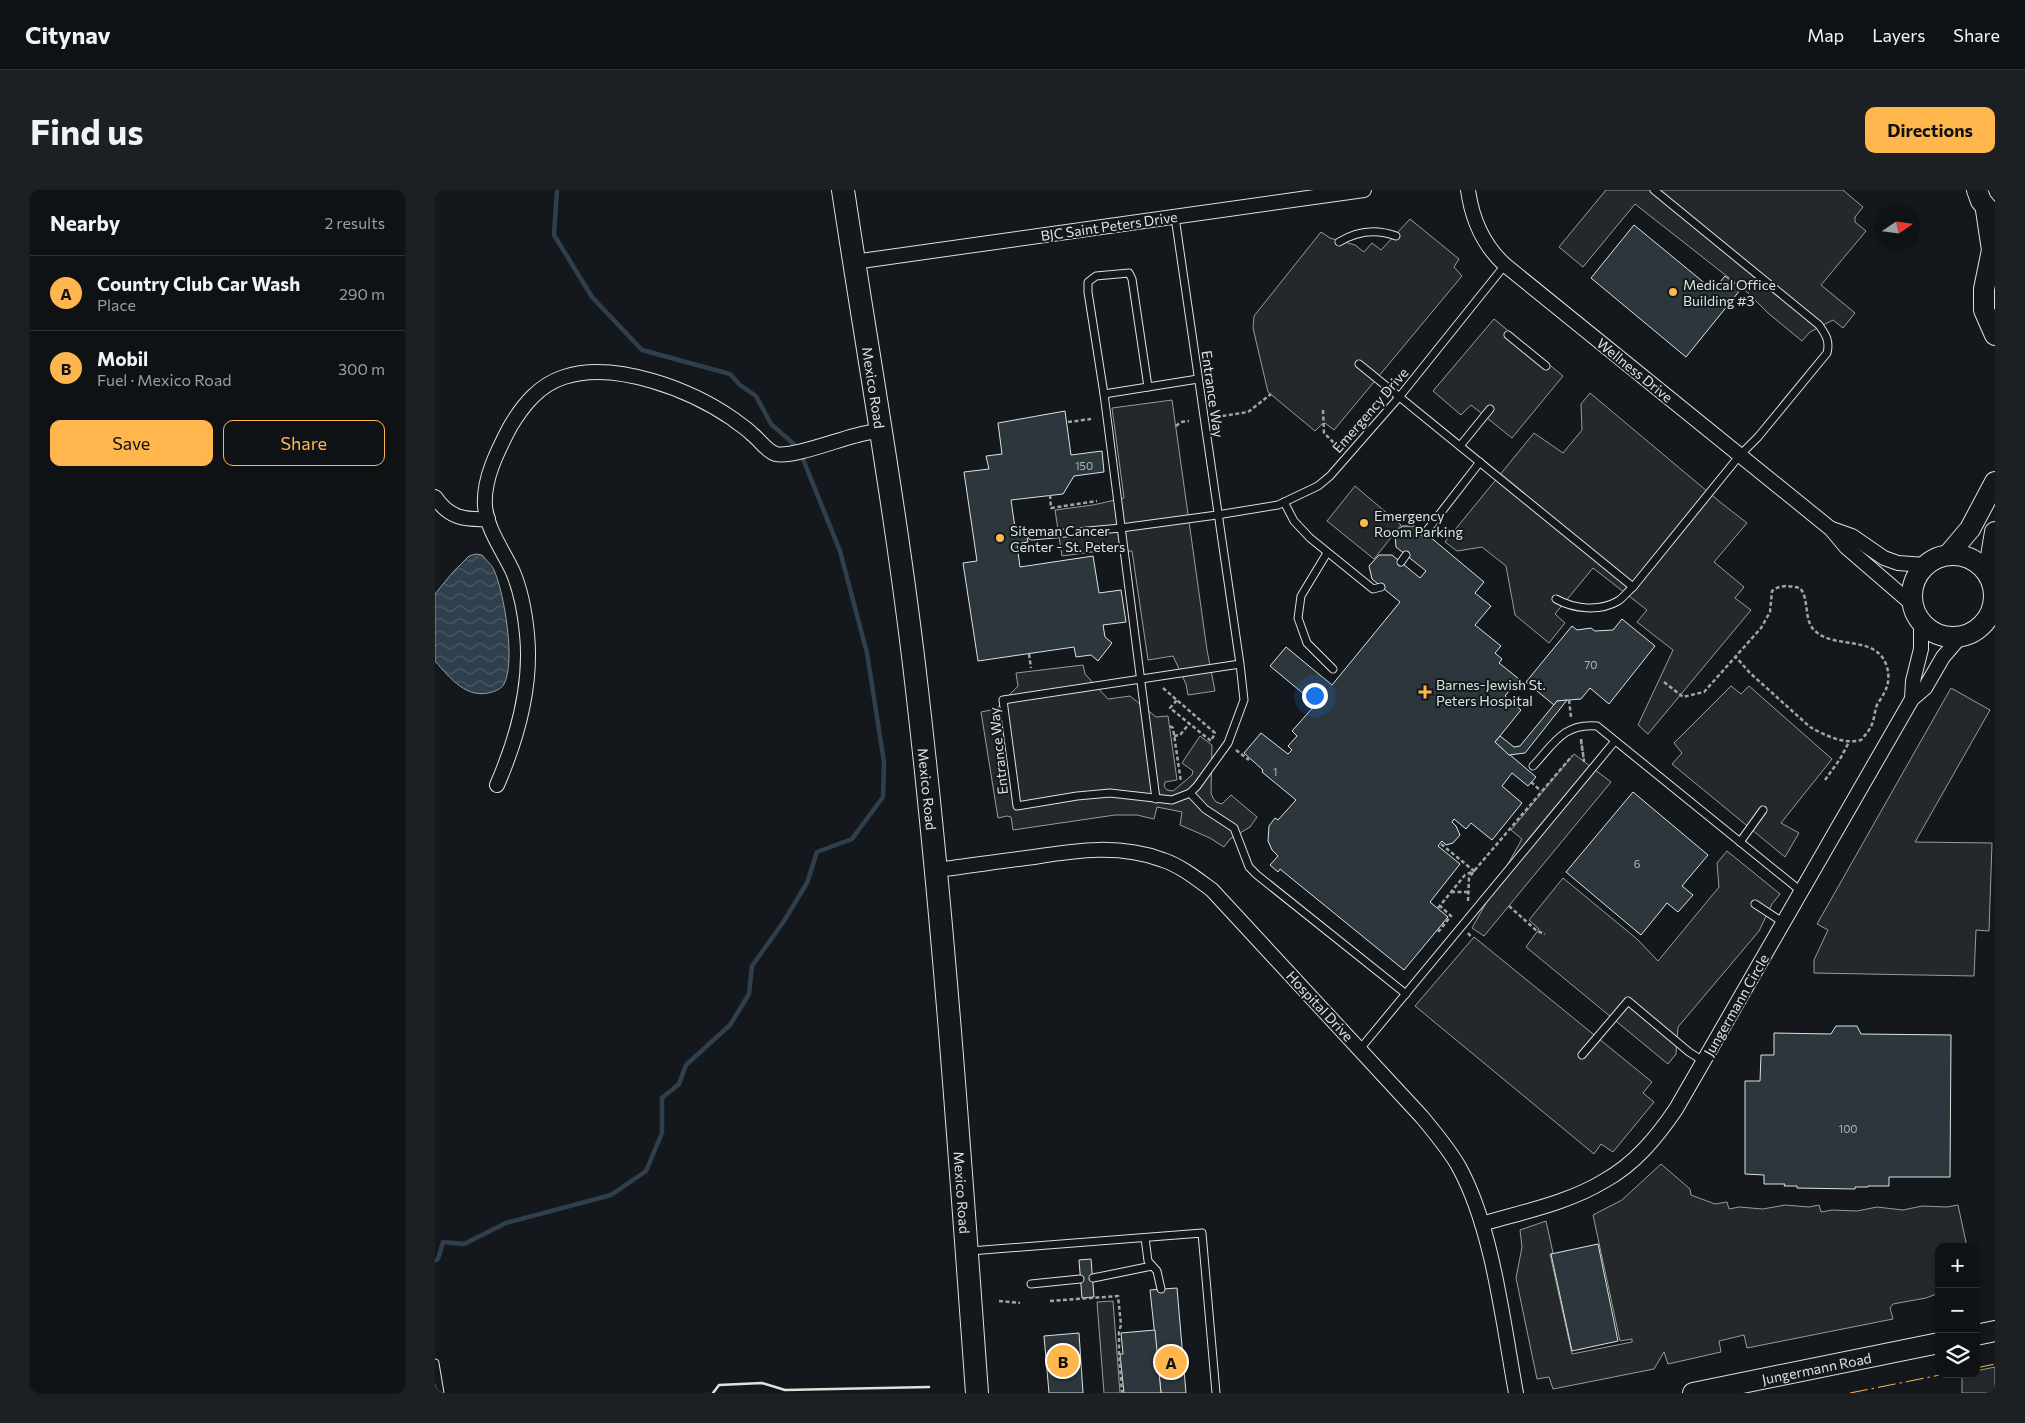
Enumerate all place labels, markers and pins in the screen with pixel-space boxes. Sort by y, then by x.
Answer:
place label: Medical Office Building #3 [1683,276,1776,309]
marker: Medical Office Building #3 [1667,286,1679,298]
place label: Emergency Room Parking [1374,507,1463,540]
marker: Emergency Room Parking [1358,517,1370,529]
place label: Siteman Cancer Center - St. Peters [1010,522,1125,555]
marker: Siteman Cancer Center - St. Peters [994,532,1006,544]
place label: Barnes-Jewish St. Peters Hospital [1436,676,1546,709]
marker: Barnes-Jewish St. Peters Hospital [1418,685,1432,699]
pin: B [1047,1342,1079,1380]
pin: A [1155,1343,1187,1381]

